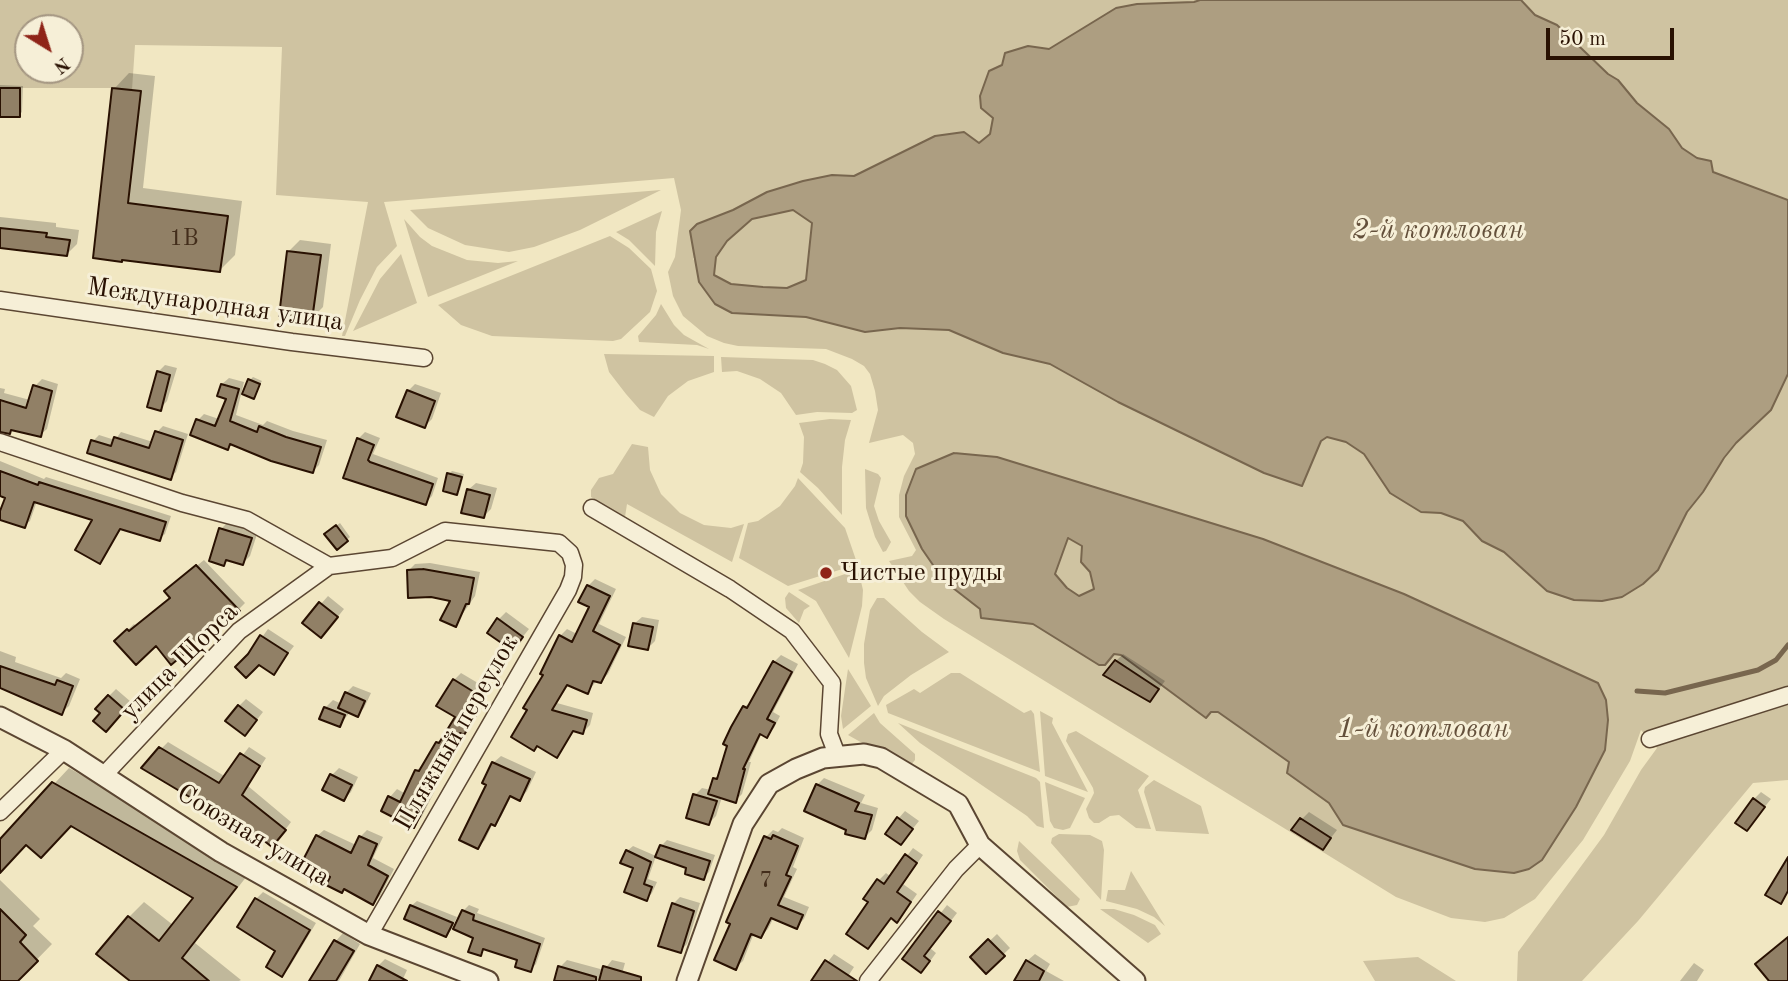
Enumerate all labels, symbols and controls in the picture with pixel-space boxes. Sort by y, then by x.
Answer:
north arrow [14,14,84,84]
scale bar [1550,14,1678,58]
text: 50 m [1559,29,1606,50]
text: N [49,52,73,76]
water label: 2-й котлован [1352,214,1524,248]
house number: 1В [169,225,199,253]
street label: Международная улица [85,272,345,338]
place label: Чистые пруды [840,557,1003,589]
marker: Чистые пруды [818,565,834,581]
street label: улица Щорса [115,597,245,727]
street label: Пляжный переулок [388,629,526,837]
water label: 1-й котлован [1337,713,1509,747]
street label: Союзная улица [171,778,335,894]
house number: 7 [759,867,773,895]

